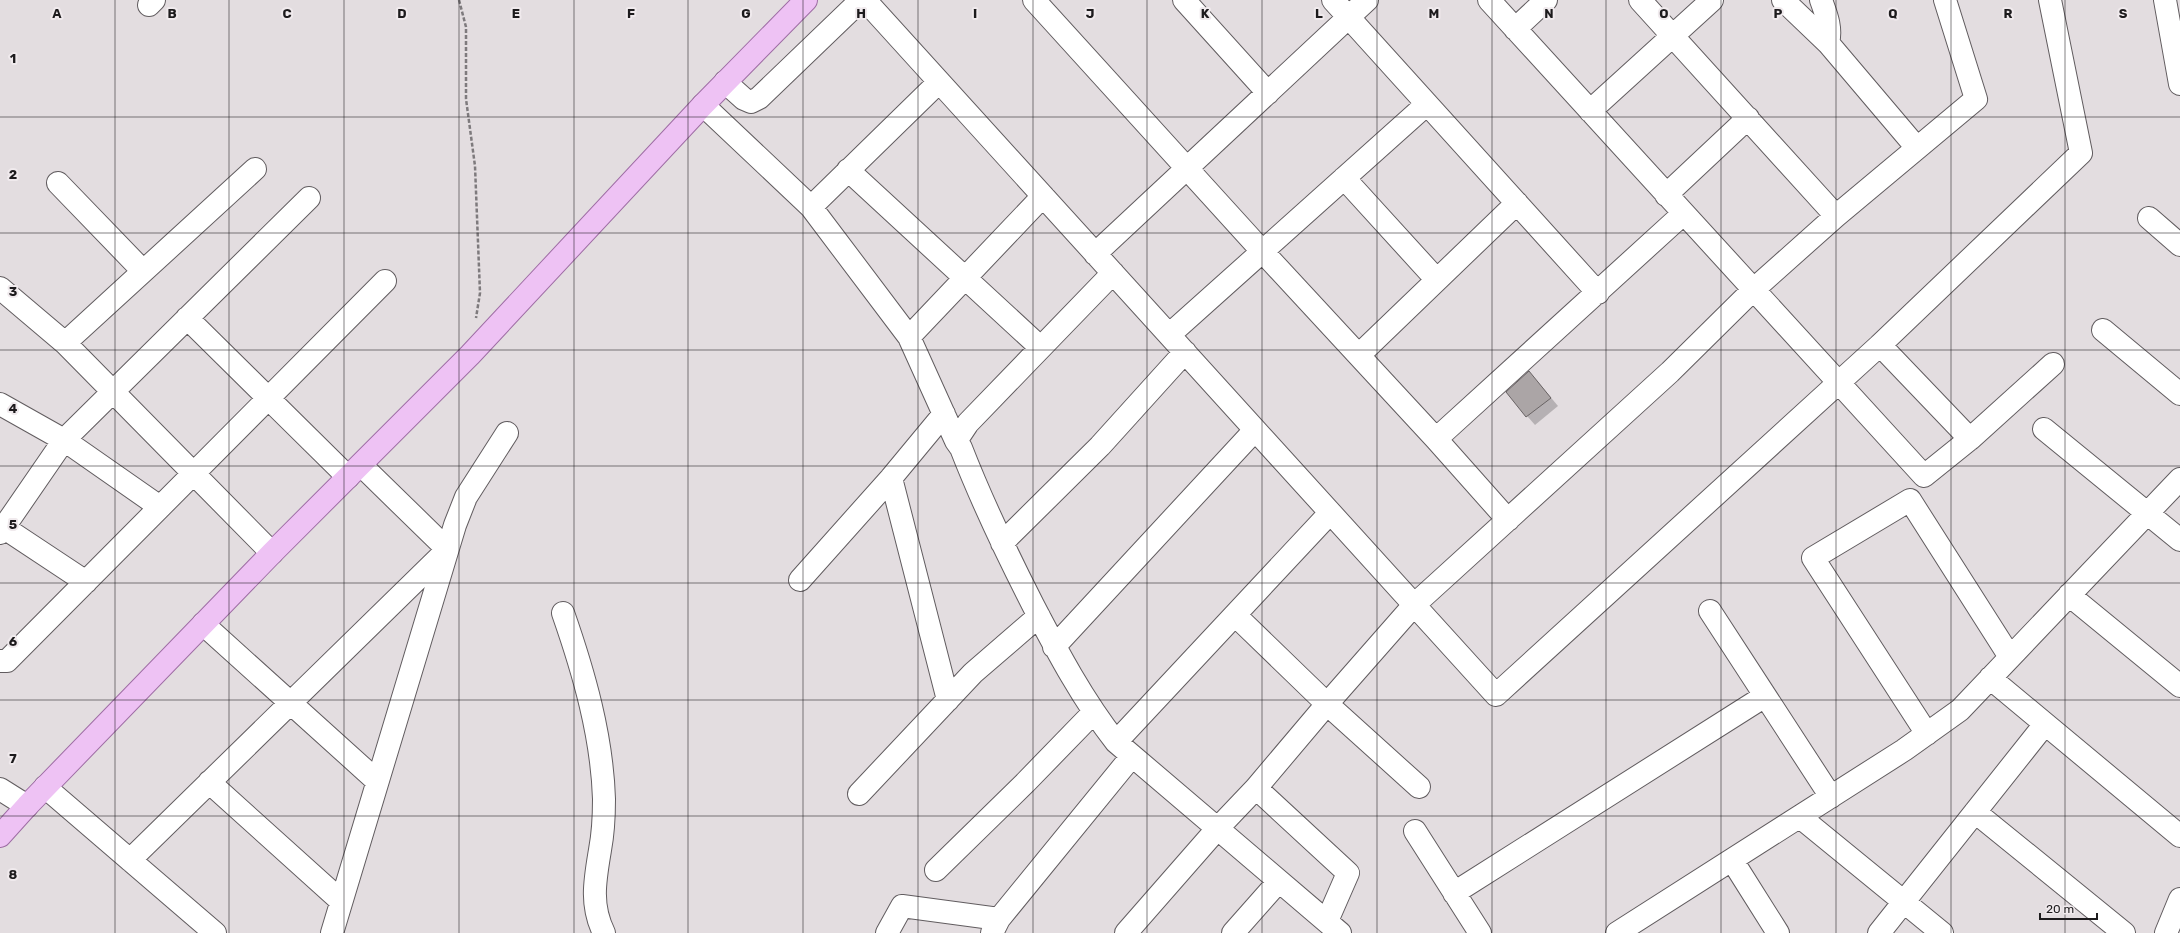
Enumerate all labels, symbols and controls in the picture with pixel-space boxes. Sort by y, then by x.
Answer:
text: A [52,6,62,21]
text: B [167,6,177,21]
text: C [282,6,292,21]
text: D [397,6,407,21]
text: E [512,6,520,21]
text: F [627,6,635,21]
text: G [741,6,751,21]
text: H [856,6,866,21]
text: I [973,6,977,21]
text: J [1086,6,1094,21]
text: K [1201,6,1210,21]
text: L [1315,6,1323,21]
text: M [1429,6,1439,21]
text: N [1544,6,1554,21]
text: O [1659,6,1669,21]
text: P [1774,6,1783,21]
text: Q [1888,6,1898,21]
text: R [2004,6,2013,21]
text: S [2119,6,2128,21]
text: 1 [10,51,16,66]
text: 2 [9,167,17,182]
text: 3 [9,284,18,299]
text: 4 [9,401,18,416]
text: 5 [9,517,17,532]
text: 6 [9,634,18,649]
text: 7 [9,751,17,766]
text: 8 [9,867,18,882]
scale bar [2040,895,2097,921]
text: 20 m [2046,902,2074,916]

